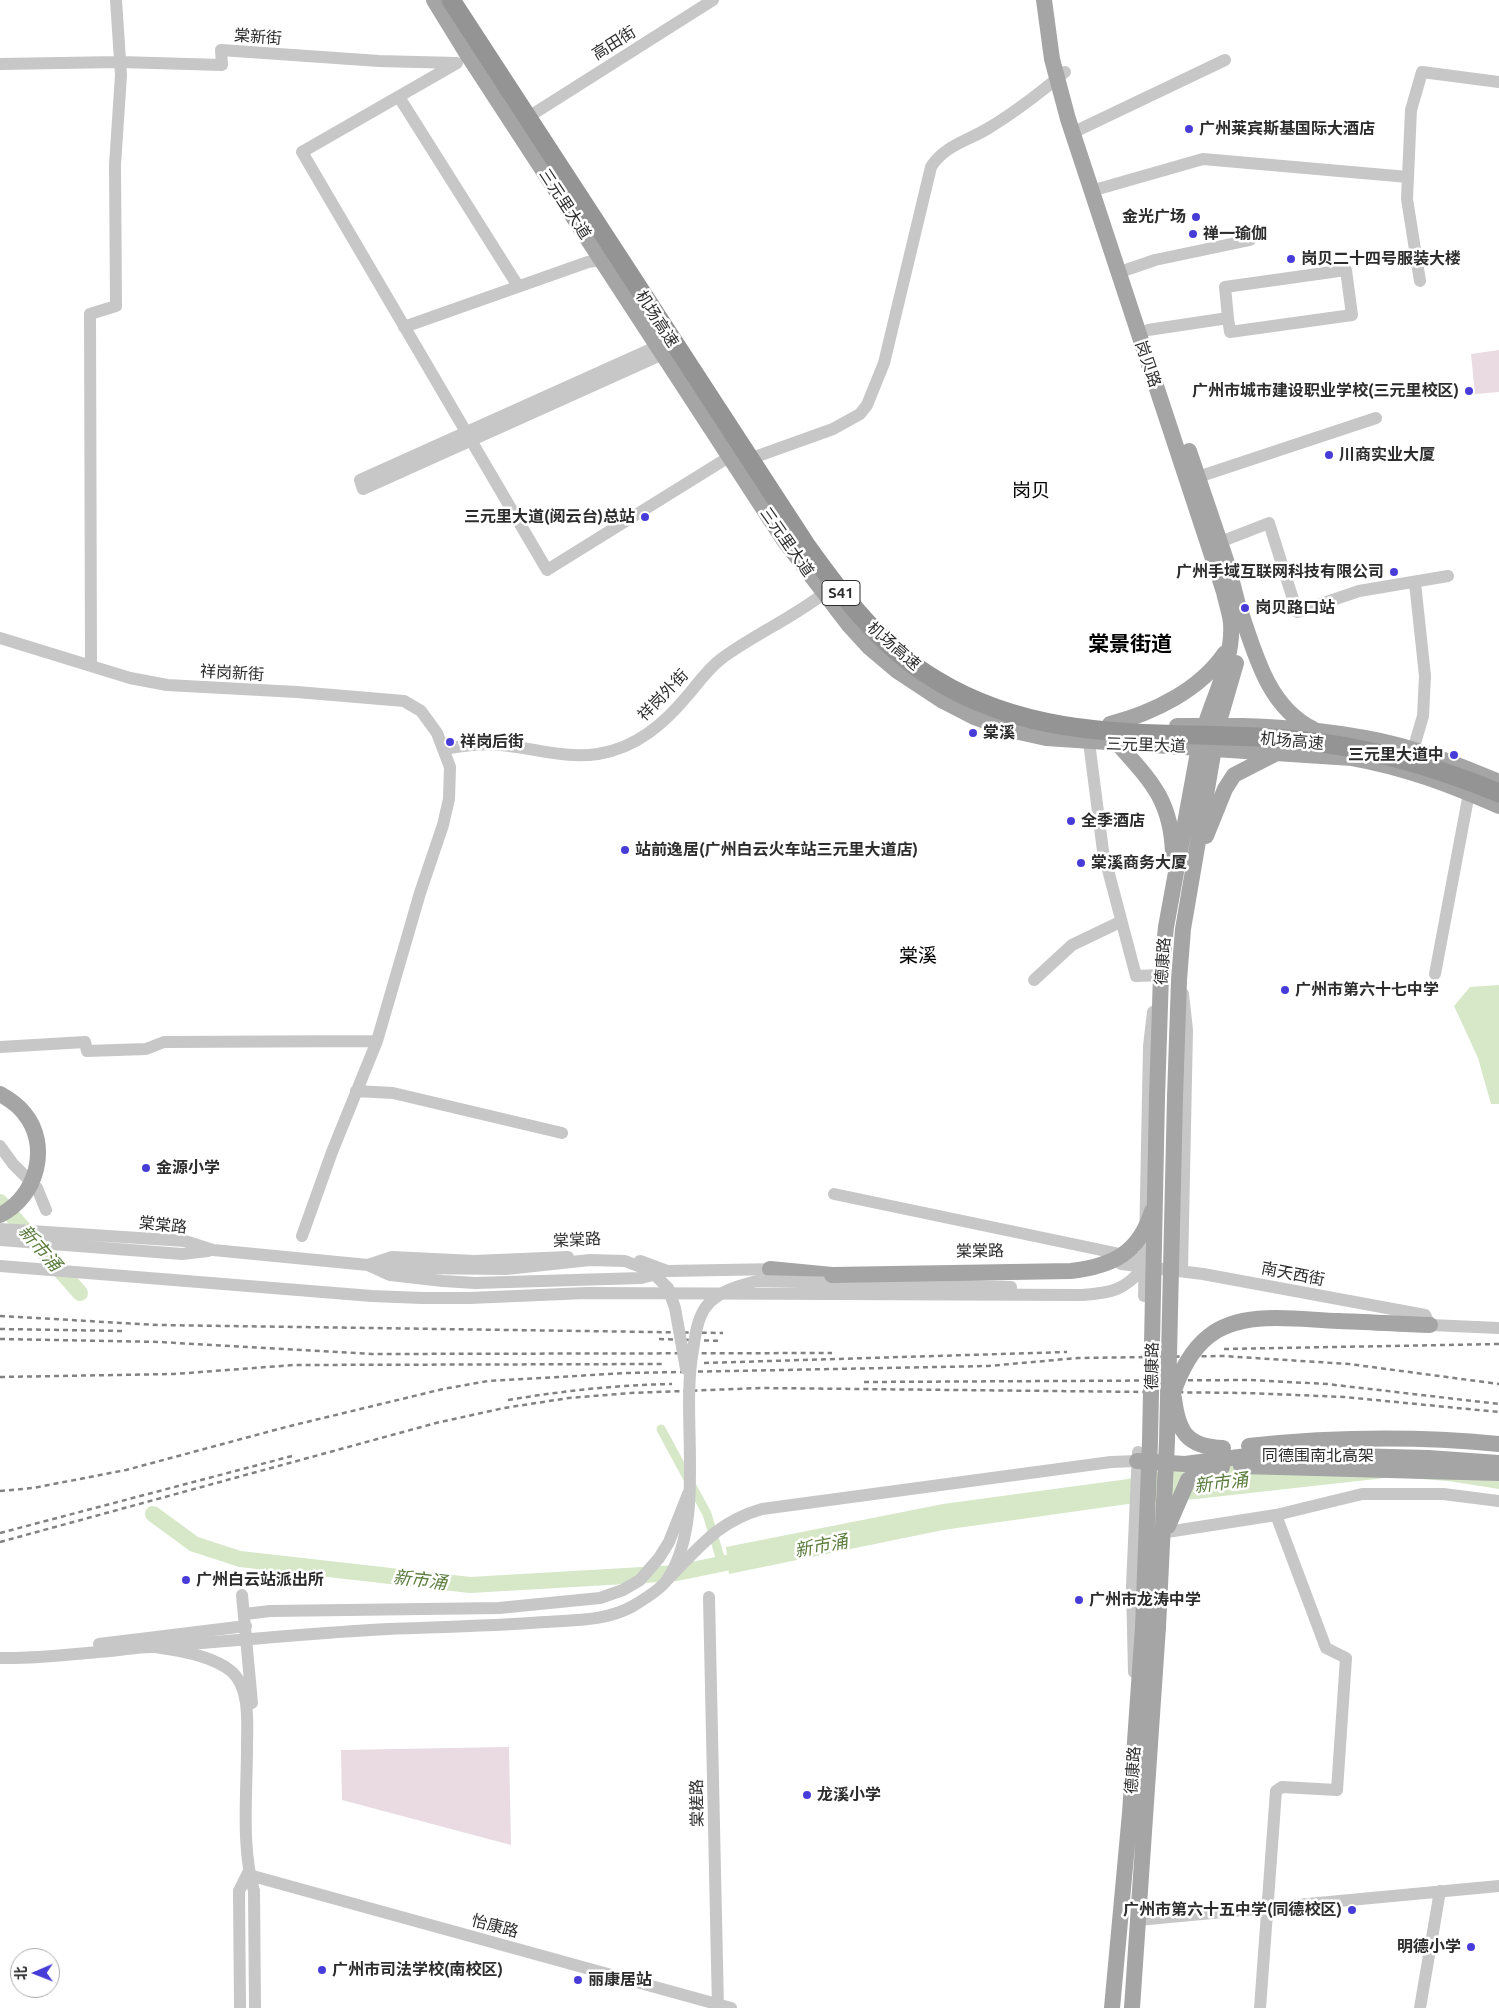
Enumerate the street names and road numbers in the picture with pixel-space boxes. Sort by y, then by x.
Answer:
street label: 高田街 [589,22,639,64]
street label: 棠新街 [233,26,283,48]
street label: 三元里大道 [535,165,595,243]
street label: 机场高速 [632,287,682,351]
street label: 岗贝路 [1131,338,1165,390]
street label: 三元里大道 [756,504,818,580]
road number: S41 [822,580,860,606]
street label: 机场高速 [864,618,924,674]
street label: 祥岗新街 [200,662,264,684]
street label: 祥岗外街 [634,665,692,725]
street label: 机场高速 [1259,729,1325,753]
street label: 三元里大道 [1106,734,1186,756]
street label: 德康路 [1152,936,1174,986]
street label: 棠棠路 [138,1213,188,1237]
street label: 棠棠路 [553,1229,601,1251]
street label: 棠棠路 [956,1241,1004,1261]
street label: 南天西街 [1260,1258,1326,1290]
street label: 德康路 [1142,1342,1162,1390]
street label: 同德围南北高架 [1262,1446,1374,1466]
street label: 德康路 [1122,1745,1144,1795]
street label: 棠槎路 [687,1779,707,1827]
street label: 怡康路 [469,1911,521,1941]

